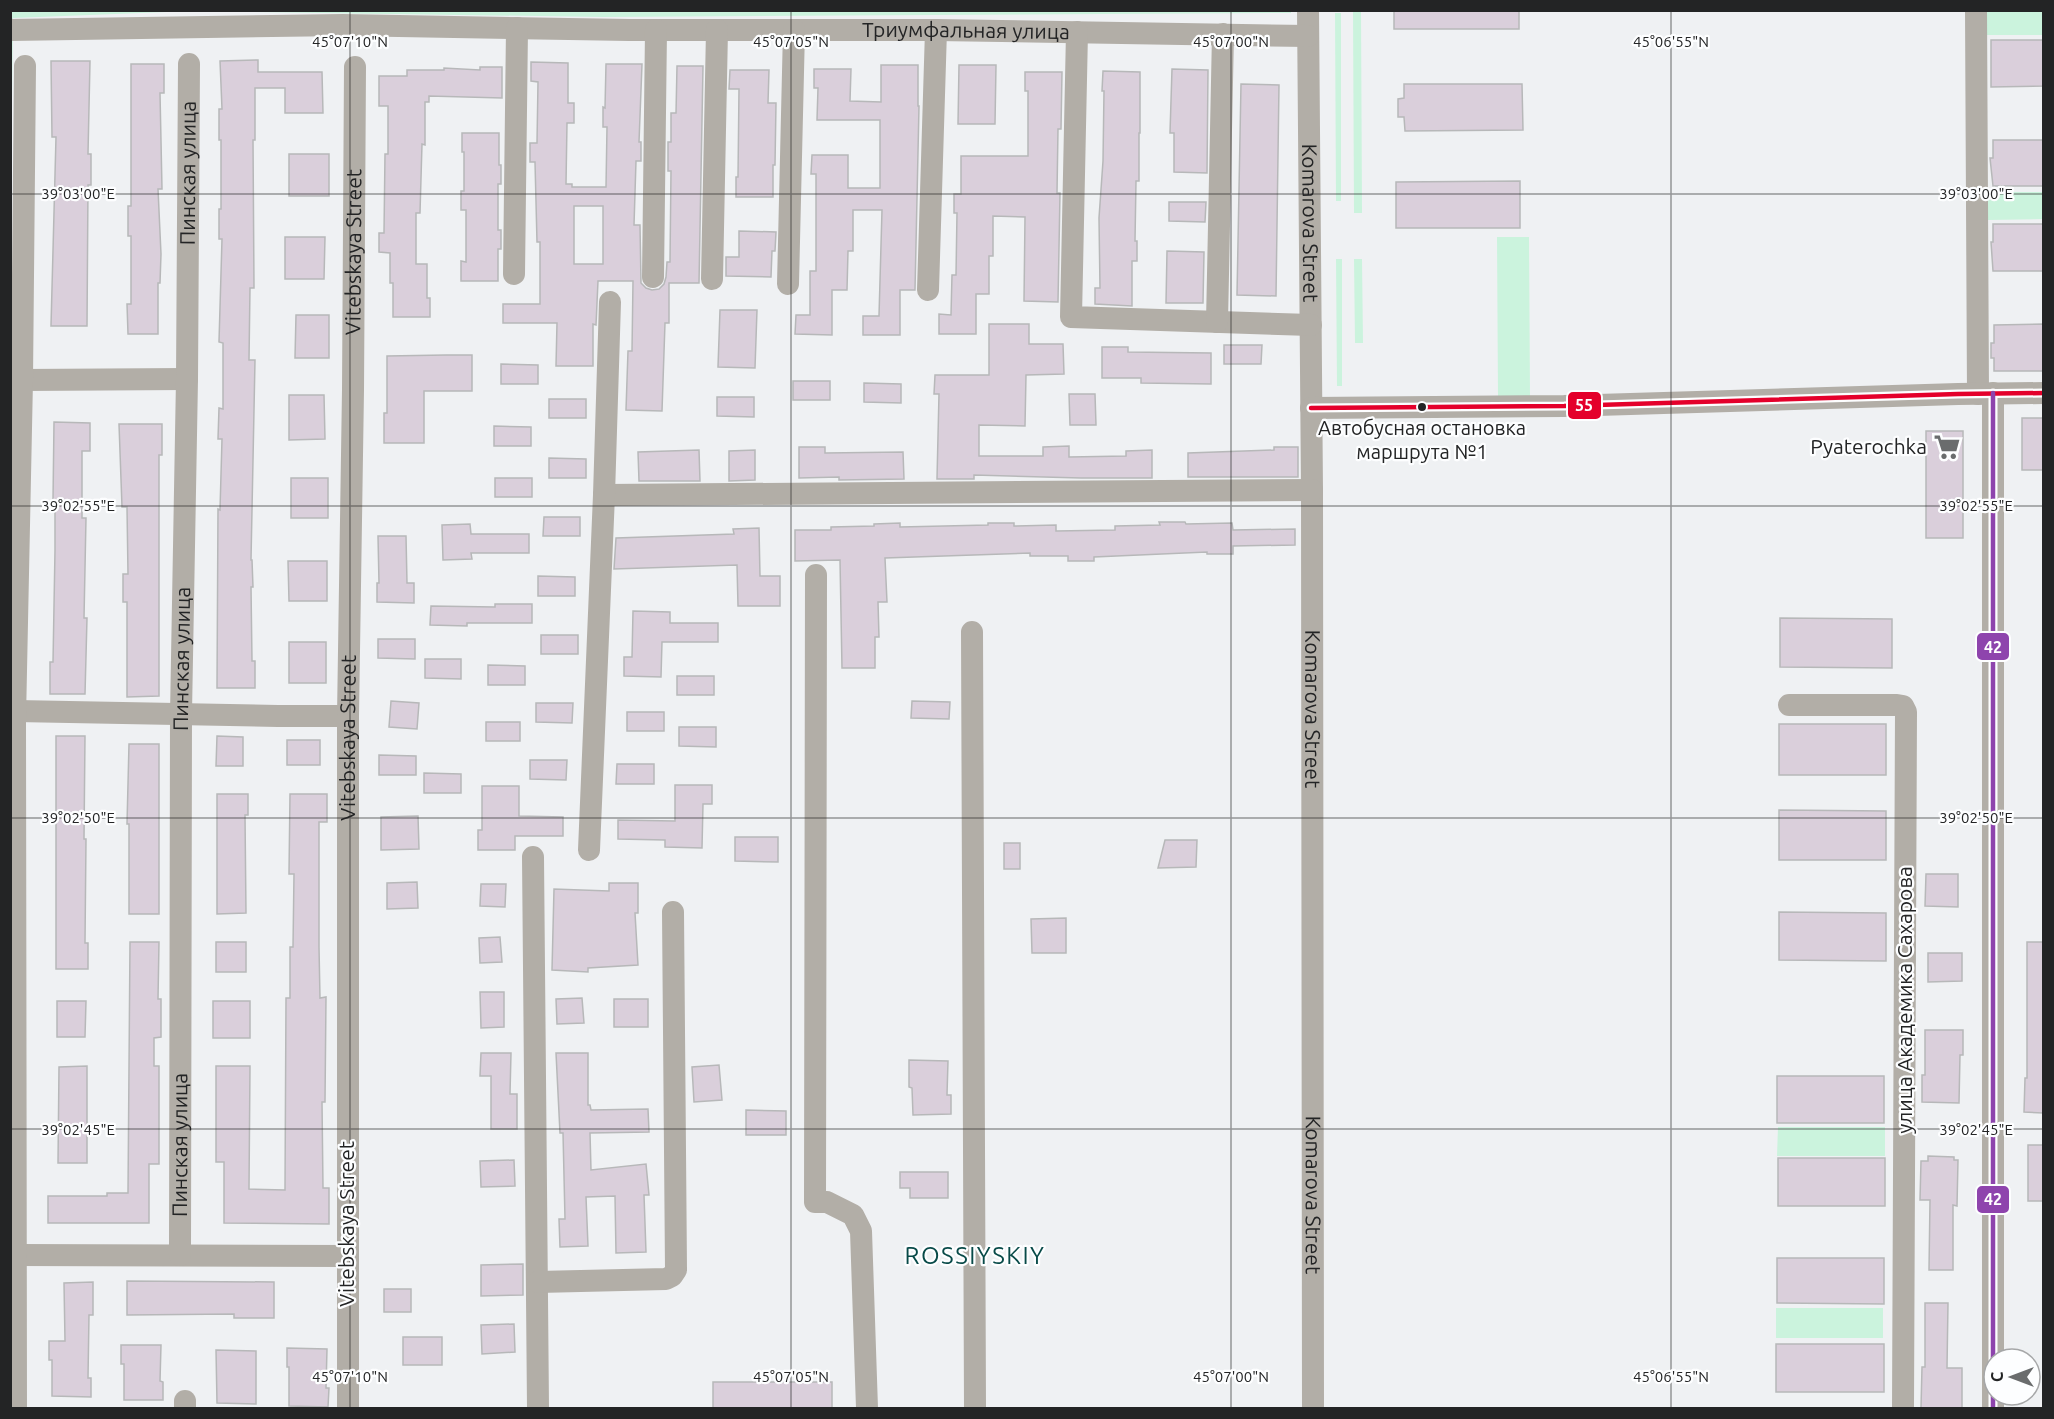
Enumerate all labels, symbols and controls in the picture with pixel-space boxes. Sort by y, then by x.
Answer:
street label: Триумфальная улица [862,17,1070,43]
text: 45°07'10"N [312,33,388,50]
text: 45°07'05"N [753,33,829,50]
text: 45°07'00"N [1193,33,1269,50]
text: 45°06'55"N [1633,33,1709,50]
street label: Пинская улица [175,101,200,245]
street label: Komarova Street [1298,144,1323,302]
street label: Vitebskaya Street [340,169,365,335]
text: 39°03'00"E [41,185,115,202]
text: 39°03'00"E [1939,185,2013,202]
line badge: 55 [1567,391,1602,420]
text: 55 [1575,396,1593,414]
marker: Автобусная остановка маршрута №1 [1416,401,1428,413]
place label: Автобусная остановка маршрута №1 [1318,416,1526,463]
supermarket icon: Pyaterochka [1932,432,1962,462]
place label: Pyaterochka [1810,434,1927,458]
text: 39°02'55"E [41,497,115,514]
text: 39°02'55"E [1939,497,2013,514]
street label: Пинская улица [168,587,194,731]
street label: Komarova Street [1301,630,1325,788]
line badge: 42 [1976,632,2010,661]
text: 42 [1984,638,2002,656]
street label: Vitebskaya Street [335,655,360,821]
text: 39°02'50"E [41,809,115,826]
text: 39°02'50"E [1939,809,2013,826]
street label: улица Академика Сахарова [1892,866,1916,1134]
street label: Пинская улица [167,1073,191,1217]
street label: Komarova Street [1302,1116,1326,1274]
text: 39°02'45"E [41,1121,115,1138]
text: 39°02'45"E [1939,1121,2013,1138]
street label: Vitebskaya Street [334,1141,358,1307]
line badge: 42 [1976,1185,2010,1214]
text: 42 [1984,1190,2002,1208]
district label: ROSSIYSKIY [905,1242,1045,1269]
north arrow [1982,1347,2042,1407]
text: 45°07'10"N [312,1368,388,1385]
text: 45°07'05"N [753,1368,829,1385]
text: 45°07'00"N [1193,1368,1269,1385]
text: 45°06'55"N [1633,1368,1709,1385]
text: С [1988,1372,2006,1382]

